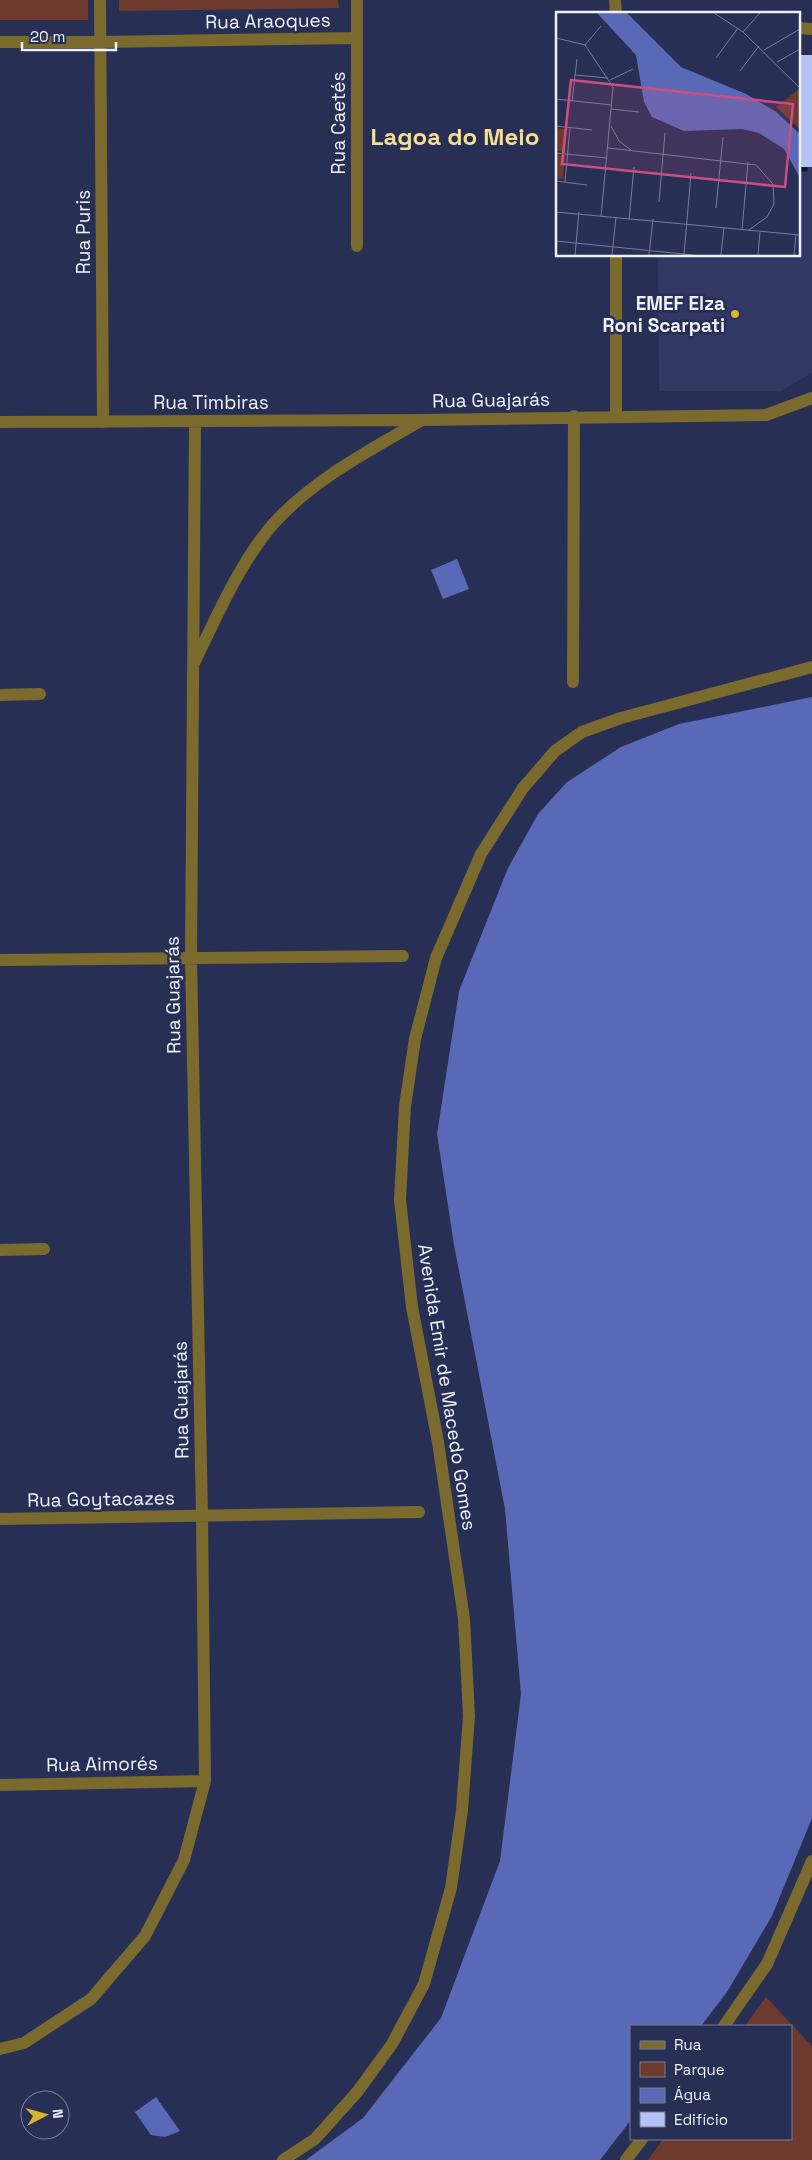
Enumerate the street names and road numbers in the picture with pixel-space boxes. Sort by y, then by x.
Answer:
street label: Rua Araoques [205,7,331,35]
street label: Rua Caetés [326,72,351,174]
street label: Rua Puris [71,190,96,274]
street label: Rua Guajarás [432,386,550,414]
street label: Rua Timbiras [153,390,269,415]
street label: Rua Guajarás [159,936,187,1054]
street label: Avenida Emir de Macedo Gomes [412,1242,482,1532]
street label: Rua Guajarás [167,1341,195,1459]
street label: Rua Goytacazes [27,1485,175,1513]
street label: Rua Aimorés [46,1751,158,1777]

